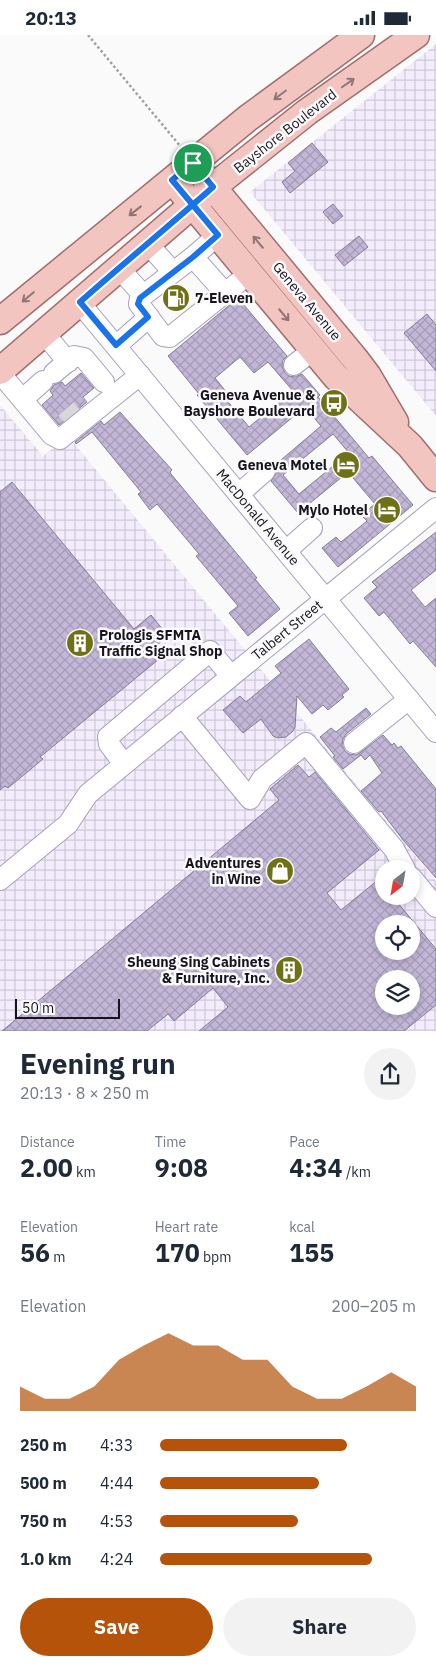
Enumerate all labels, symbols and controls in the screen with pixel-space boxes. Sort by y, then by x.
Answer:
text: 20:13 [25,6,77,30]
one-way arrow [341,77,354,88]
street label: Bayshore Boulevard [230,85,340,177]
one-way arrow [274,89,287,100]
pin [172,142,214,184]
icon: arrive [179,149,207,177]
one-way arrow [129,206,142,217]
one-way arrow [253,236,264,249]
street label: Geneva Avenue [269,258,345,344]
fuel station icon: 7-Eleven [161,283,191,313]
place label: 7-Eleven [195,289,253,307]
one-way arrow [22,291,35,302]
one-way arrow [279,308,290,321]
place label: Geneva Avenue & Bayshore Boulevard [183,386,316,420]
bus stop icon: Geneva Avenue & Bayshore Boulevard [319,388,349,418]
hotel icon: Geneva Motel [331,450,361,480]
place label: Geneva Motel [238,456,327,474]
street label: MacDonald Avenue [212,465,304,569]
hotel icon: Mylo Hotel [372,495,402,525]
place label: Mylo Hotel [298,501,368,519]
street label: Talbert Street [248,596,326,664]
place label: Prologis SFMTA Traffic Signal Shop [99,626,223,660]
building icon: Prologis SFMTA Traffic Signal Shop [65,628,95,658]
place label: Adventures in Wine [185,854,261,888]
shop icon: Adventures in Wine [265,856,295,886]
north arrow [375,860,420,905]
map controls [375,860,420,1015]
button: locate [375,915,420,960]
place label: Sheung Sing Cabinets & Furniture, Inc. [127,953,270,987]
building icon: Sheung Sing Cabinets & Furniture, Inc. [274,955,304,985]
button: layers [375,970,420,1015]
scale bar [15,996,120,1019]
text: 50 m [22,999,54,1017]
text: Evening run [20,1045,176,1082]
button: share [364,1048,416,1100]
text: 20:13 · 8 × 250 m [20,1083,149,1103]
text: Distance [20,1133,75,1151]
text: Time [155,1133,186,1151]
text: Pace [289,1133,320,1151]
text: 2.00 [20,1151,73,1184]
text: 9:08 [155,1151,208,1184]
text: 4:34 [289,1151,343,1184]
text: km [73,1163,96,1181]
text: /km [343,1163,371,1181]
text: Elevation [20,1218,78,1236]
text: Heart rate [155,1218,218,1236]
text: kcal [289,1218,315,1236]
text: 56 [20,1236,50,1269]
text: 170 [155,1236,200,1269]
text: 155 [289,1236,334,1269]
text: m [50,1248,66,1266]
text: bpm [200,1248,231,1266]
text: Elevation [20,1296,86,1316]
text: 200–205 m [331,1296,416,1316]
text: 250 m [20,1435,67,1455]
text: 4:33 [100,1435,133,1455]
text: 500 m [20,1473,67,1493]
text: 4:44 [100,1473,133,1493]
text: 750 m [20,1511,67,1531]
text: 4:53 [100,1511,133,1531]
text: 1.0 km [20,1549,71,1569]
text: 4:24 [100,1549,133,1569]
button: Save [20,1598,213,1656]
button: Share [223,1598,416,1656]

